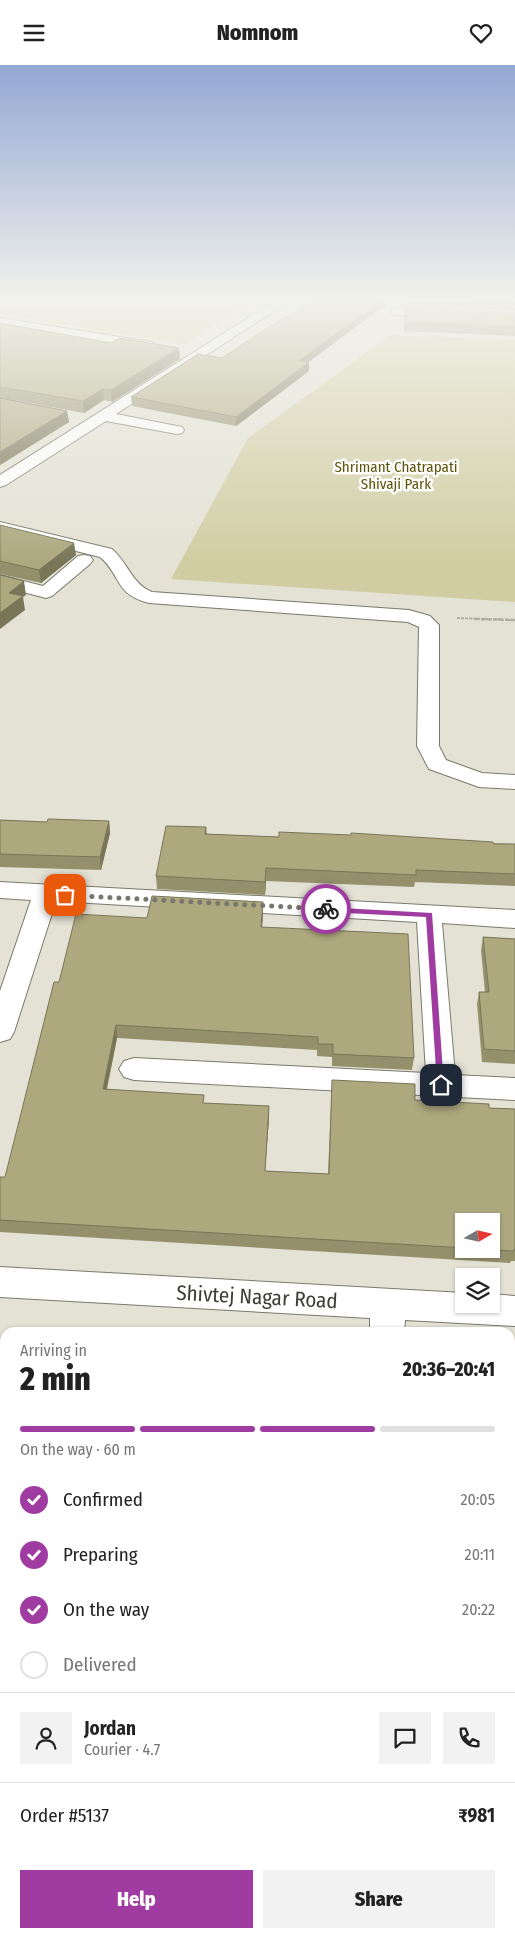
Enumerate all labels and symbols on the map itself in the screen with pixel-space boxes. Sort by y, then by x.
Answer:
park label: Shrimant Chatrapati Shivaji Park [334,458,458,493]
pin [44,874,86,916]
courier [301,884,351,934]
pin [420,1064,462,1106]
north arrow [455,1213,500,1257]
street label: Shivtej Nagar Road [176,1280,338,1314]

